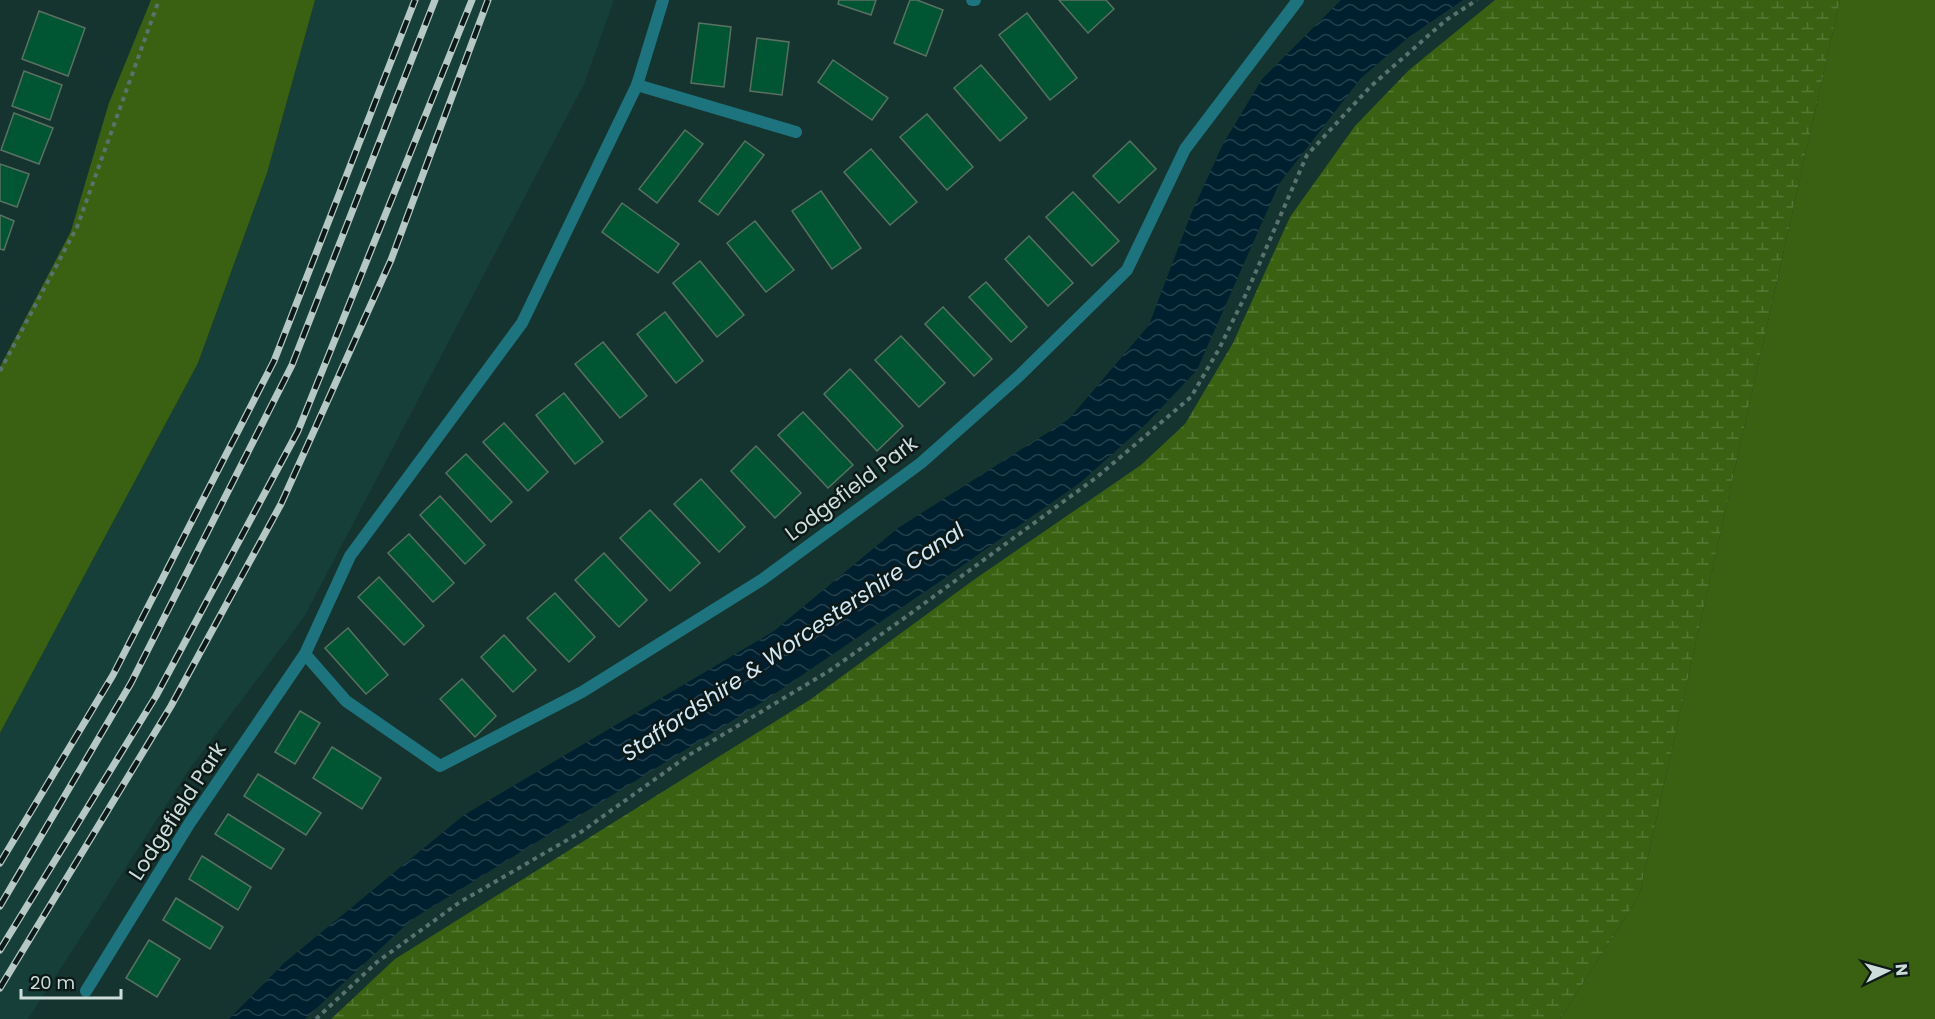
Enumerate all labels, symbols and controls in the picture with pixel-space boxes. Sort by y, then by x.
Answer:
street label: Lodgefield Park [779,428,923,547]
water label: Staffordshire & Worcestershire Canal [615,515,971,769]
street label: Lodgefield Park [122,736,233,886]
north arrow [1857,941,1917,1001]
scale bar [21,962,122,1000]
text: N [1889,963,1913,977]
text: 20 m [30,970,75,995]

